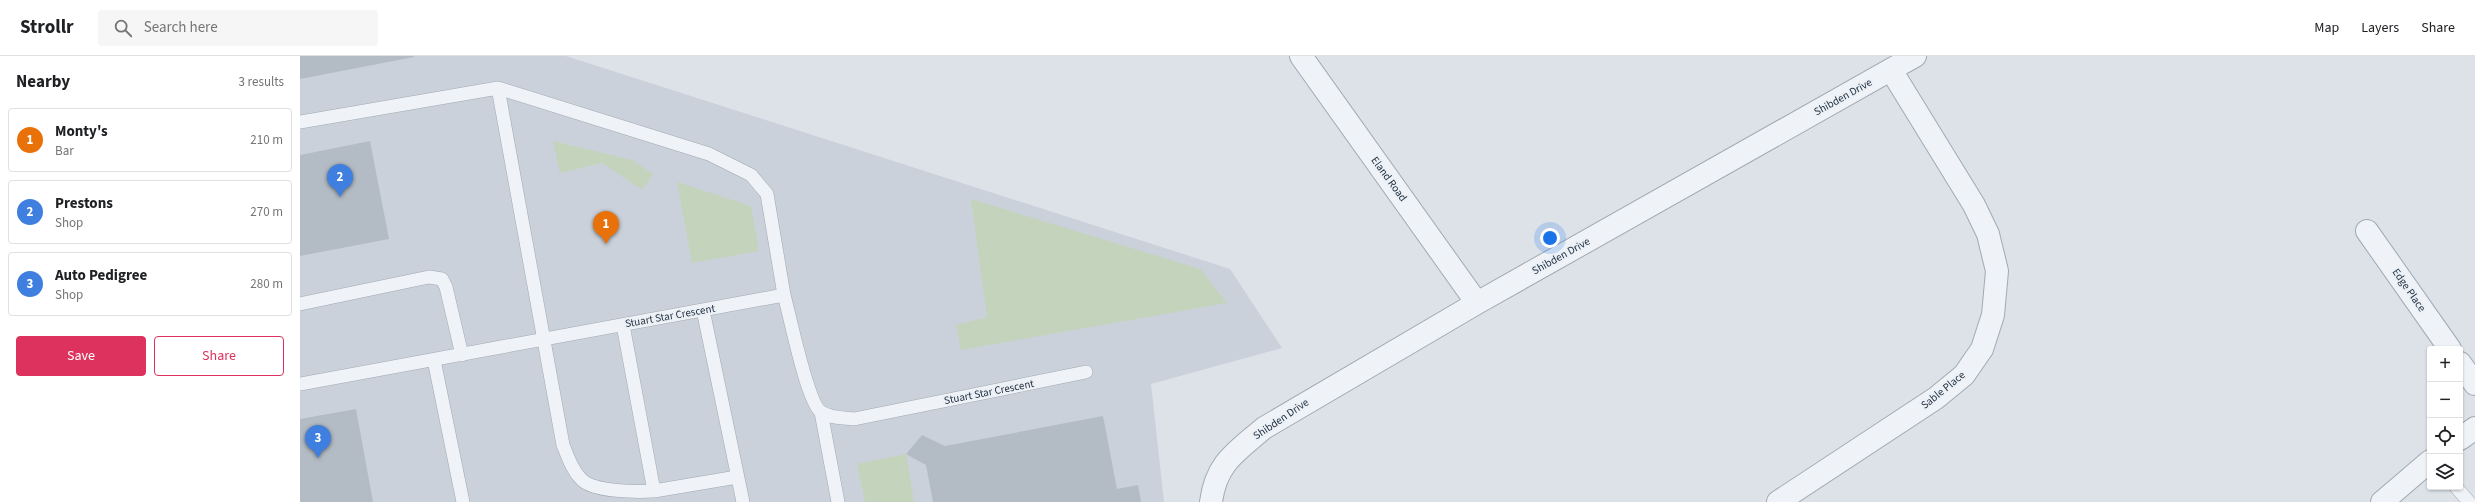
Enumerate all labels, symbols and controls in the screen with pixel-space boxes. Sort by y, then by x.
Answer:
search box [98,10,378,46]
text: Strollr [20,14,74,41]
icon: search [112,17,134,39]
text: Search here [144,17,218,38]
text: Map [2314,18,2339,38]
text: Layers [2361,18,2399,38]
text: Share [2421,18,2455,38]
text: Nearby [16,70,70,94]
text: 3 results [239,73,284,91]
street label: Shibden Drive [1811,75,1875,119]
text: Monty's [55,121,108,142]
text: 1 [27,131,33,149]
text: 210 m [250,131,283,149]
text: Bar [55,142,74,160]
street label: Eland Road [1368,154,1410,204]
pin: 2 [327,164,353,197]
text: Prestons [55,193,113,214]
text: 2 [27,203,33,221]
text: 270 m [250,203,283,221]
pin: 1 [593,211,619,244]
text: Shop [55,214,83,232]
your location [1540,228,1560,248]
street label: Shibden Drive [1529,234,1593,278]
text: Auto Pedigree [55,265,147,286]
street label: Edge Place [2389,265,2430,315]
text: 3 [27,275,33,293]
text: 280 m [250,275,283,293]
text: Shop [55,286,83,304]
street label: Stuart Star Crescent [624,301,717,331]
button: Save [16,336,146,376]
button: Share [154,336,284,376]
map controls [2427,346,2463,490]
button: + [2427,346,2463,382]
street label: Sable Place [1918,367,1969,412]
street label: Stuart Star Crescent [943,376,1036,408]
button: − [2427,382,2463,418]
street label: Shibden Drive [1250,395,1312,443]
button: locate [2427,418,2463,454]
pin: 3 [305,425,331,458]
button: layers [2427,454,2463,490]

